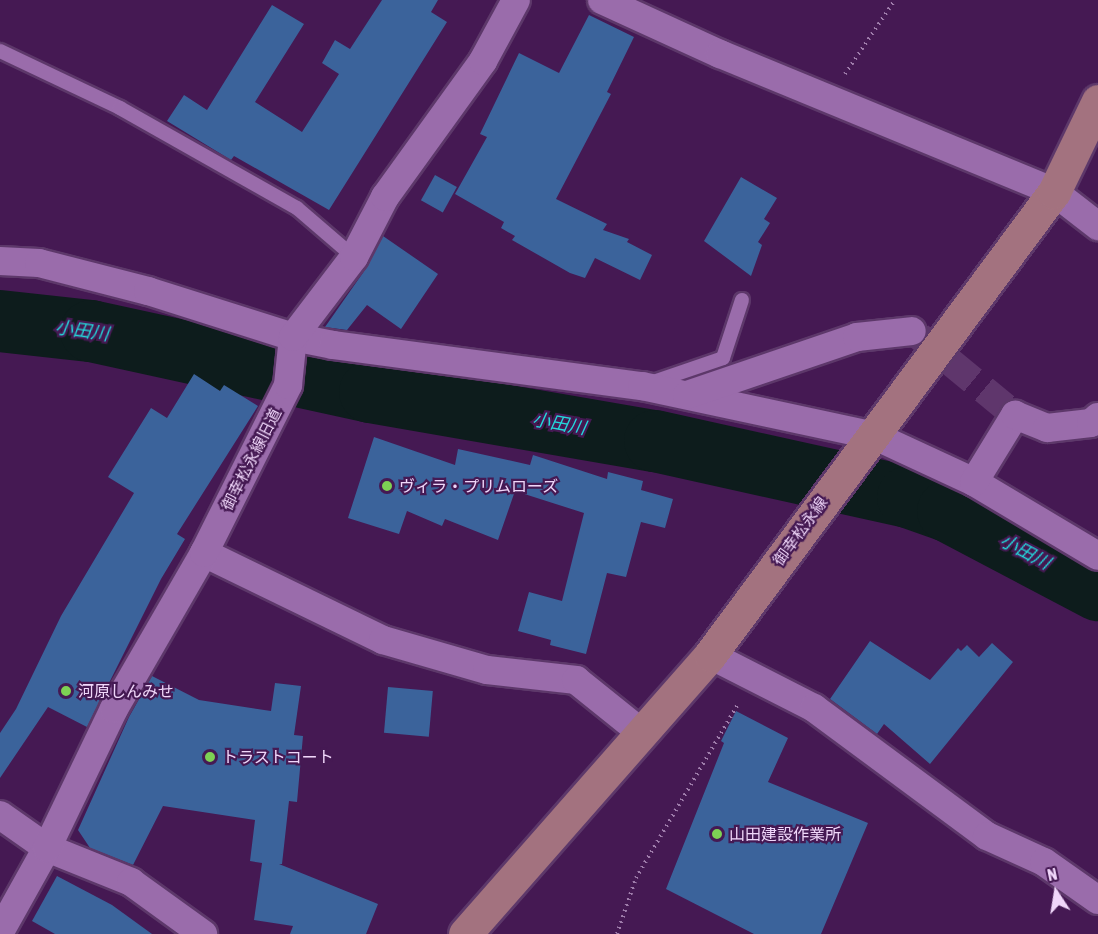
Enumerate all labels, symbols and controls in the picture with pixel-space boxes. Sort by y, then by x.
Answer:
water label: 小田川 [54,317,110,345]
street label: 御幸松永線旧道 [217,405,285,513]
water label: 小田川 [531,409,587,439]
place label: ヴィラ・プリムローズ [399,476,559,496]
marker: ヴィラ・プリムローズ [380,479,394,493]
street label: 御幸松永線 [769,493,831,569]
water label: 小田川 [996,530,1054,574]
place label: 河原しんみせ [78,681,174,701]
marker: 河原しんみせ [59,684,73,698]
place label: トラストコート [222,747,334,767]
marker: トラストコート [203,750,217,764]
place label: 山田建設作業所 [729,824,841,844]
marker: 山田建設作業所 [710,827,724,841]
north arrow [1026,862,1086,922]
text: N [1046,865,1059,884]

